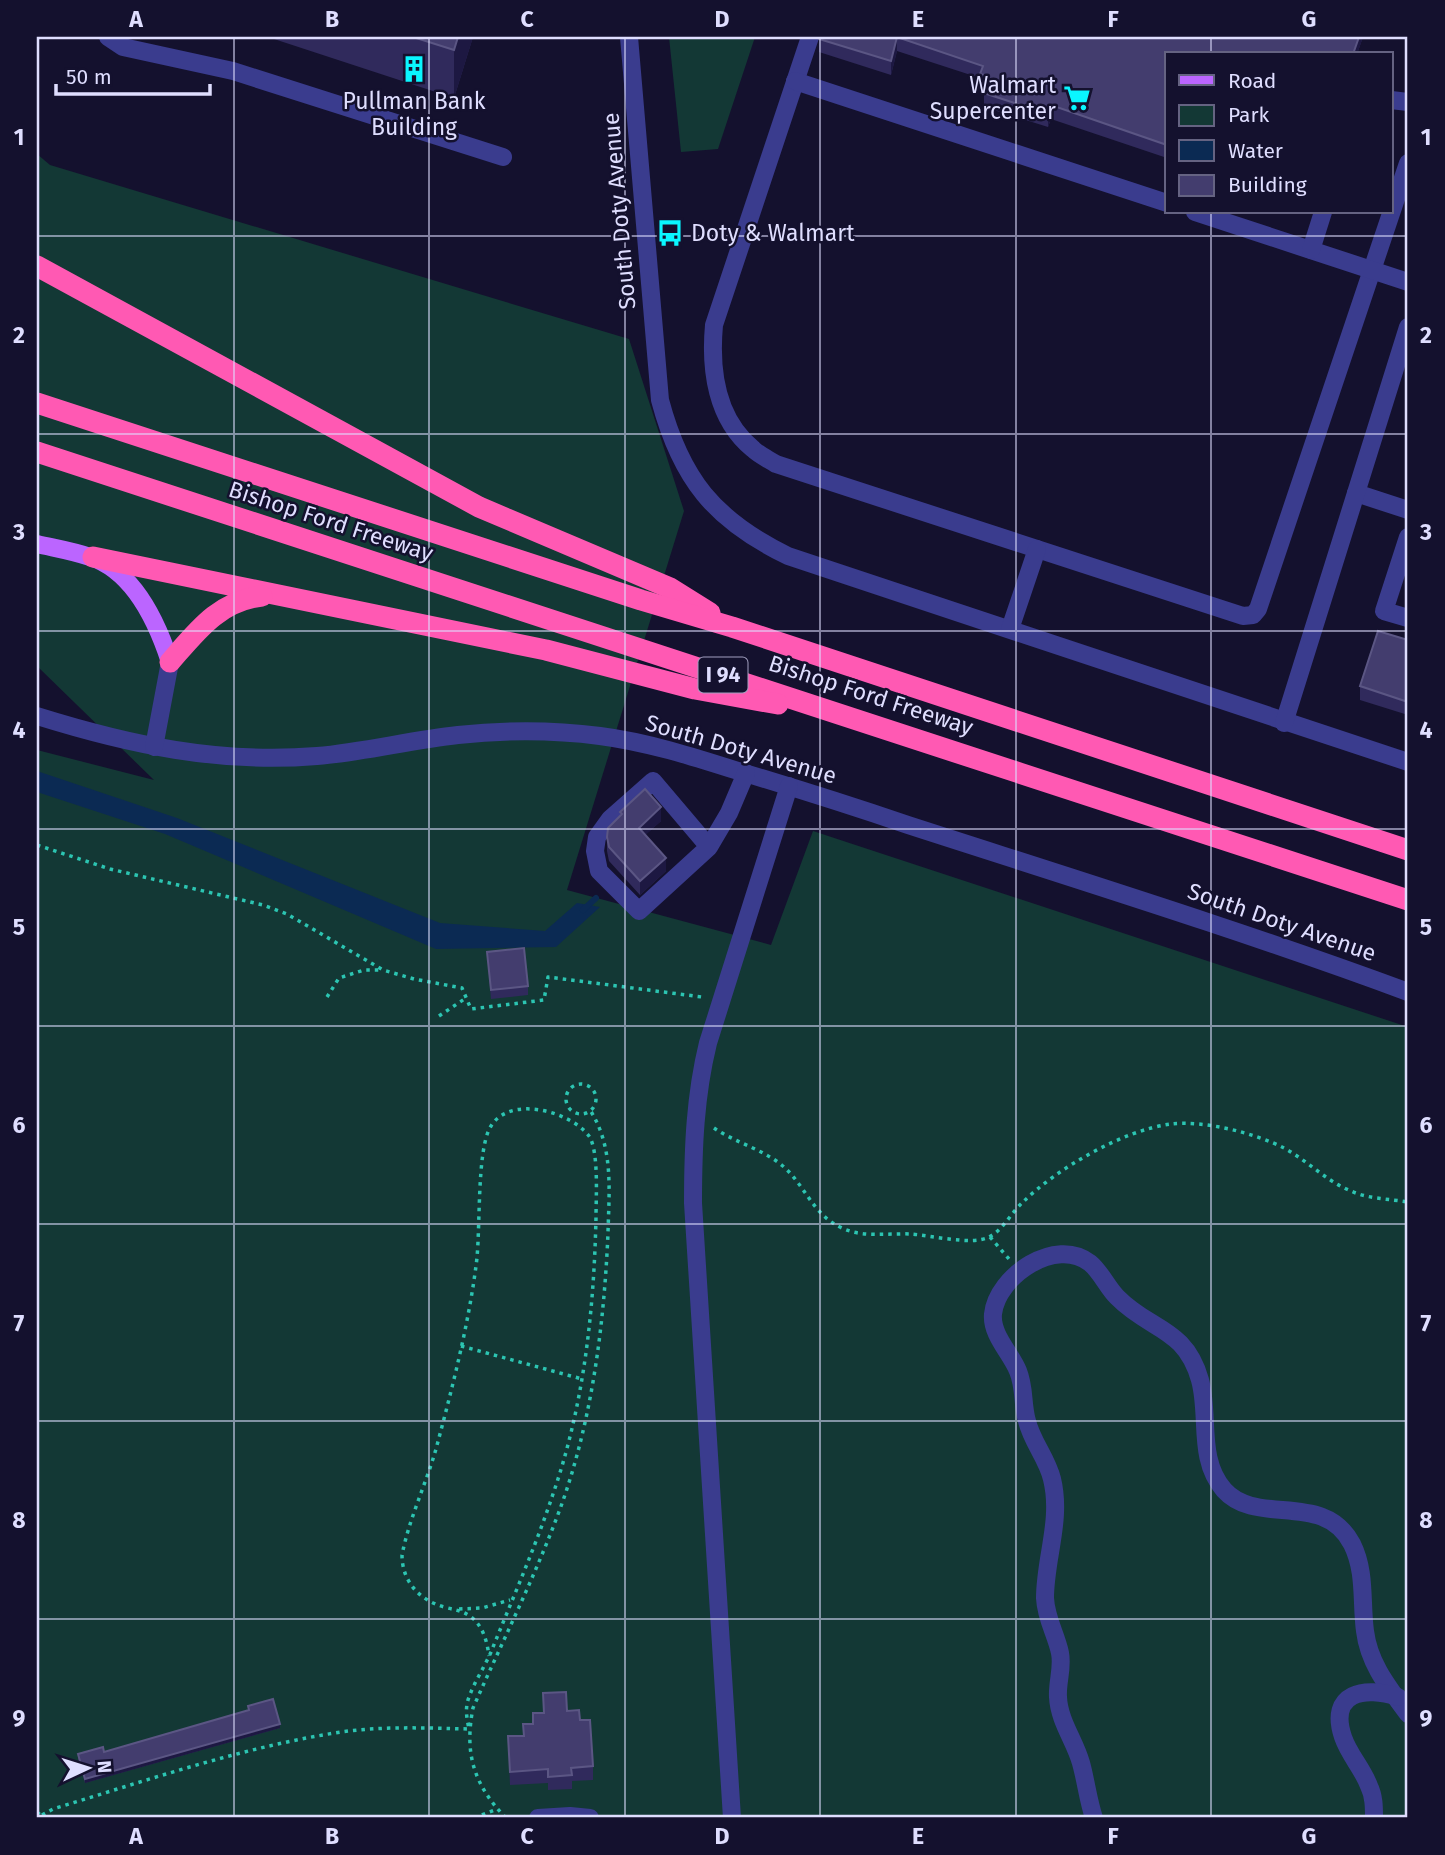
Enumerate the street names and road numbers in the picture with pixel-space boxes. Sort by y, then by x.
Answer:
street label: South Doty Avenue [596,111,642,311]
street label: Bishop Ford Freeway [225,475,437,567]
street label: Bishop Ford Freeway [765,649,977,741]
road number: I 94 [698,658,748,692]
street label: South Doty Avenue [642,708,840,790]
street label: South Doty Avenue [1184,877,1380,967]

